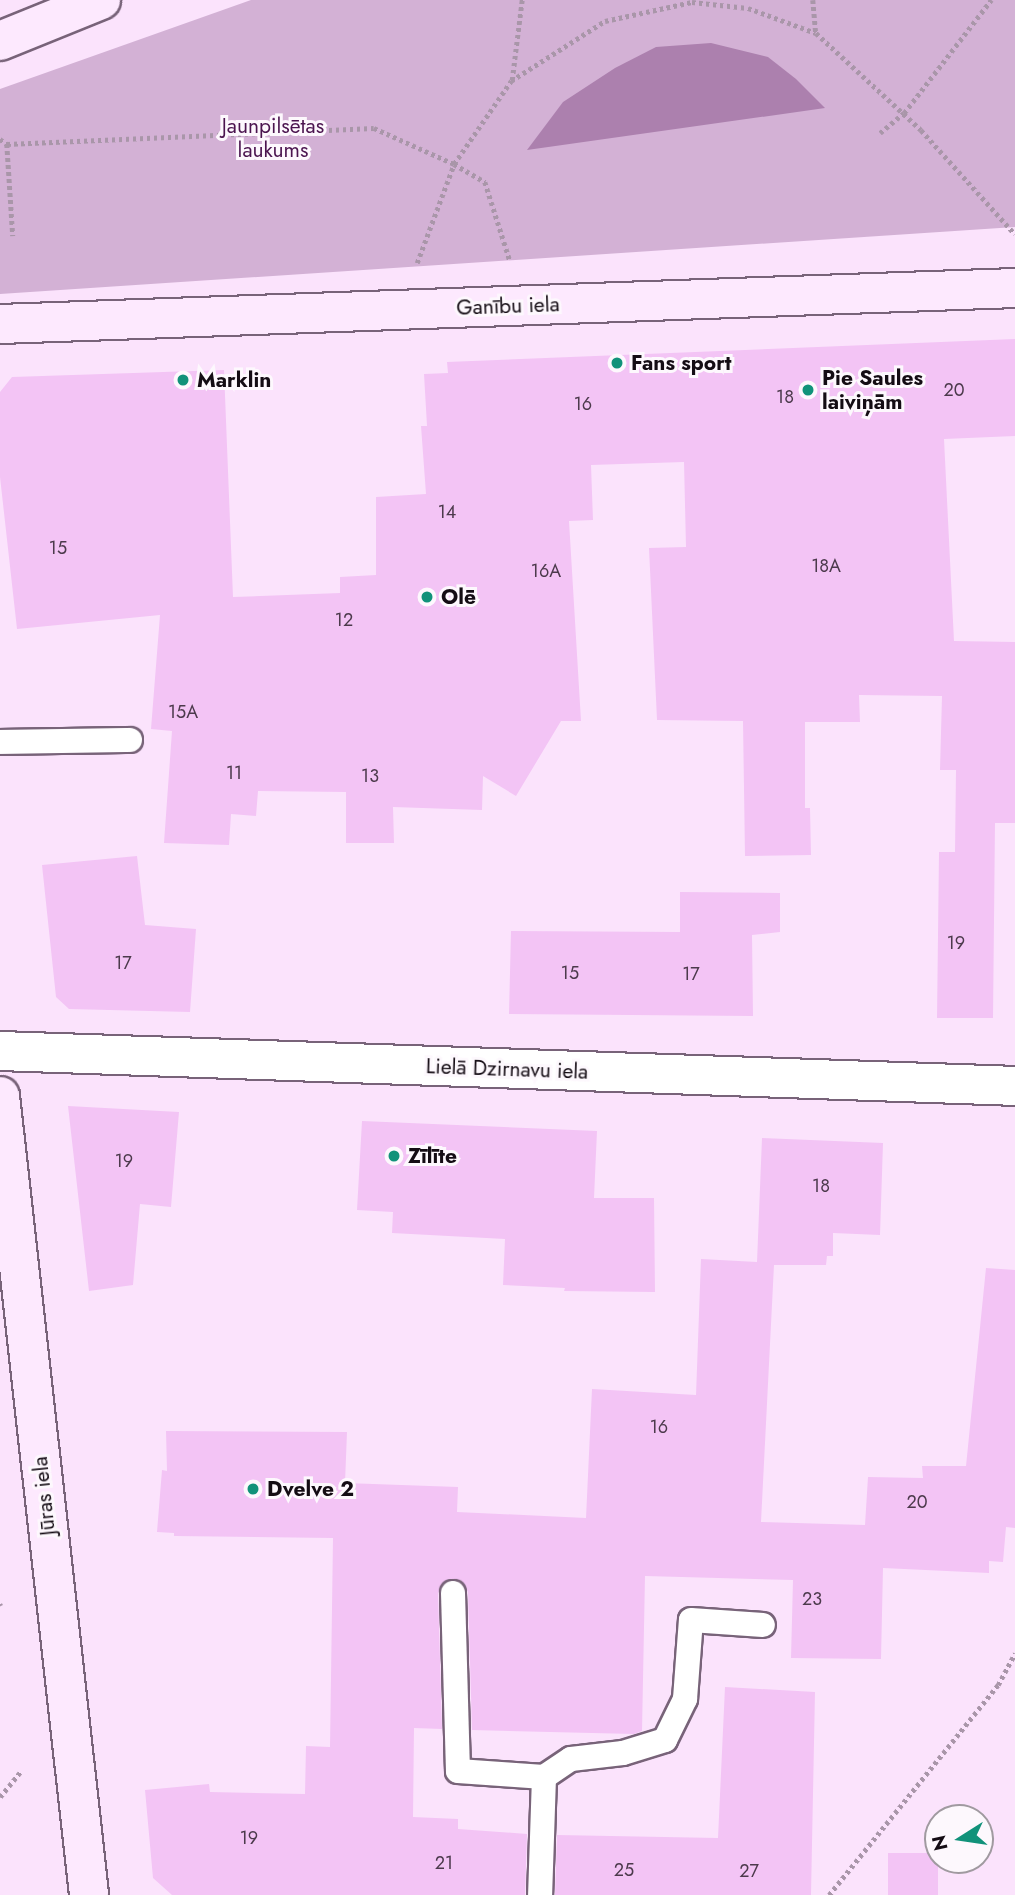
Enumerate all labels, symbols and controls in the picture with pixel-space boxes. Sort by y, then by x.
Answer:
park label: Jaunpilsētas laukums [222,113,324,163]
street label: Ganību iela [456,292,560,320]
place label: Fans sport [631,350,731,376]
marker: Fans sport [609,355,625,371]
place label: Pie Saules laiviņām [822,365,923,415]
place label: Marklin [197,367,271,393]
marker: Marklin [175,372,191,388]
house number: 20 [943,379,965,401]
marker: Pie Saules laiviņām [800,382,816,398]
house number: 18 [776,386,794,408]
house number: 16 [574,393,592,415]
house number: 14 [438,501,456,523]
house number: 15 [49,537,67,559]
house number: 18A [811,555,841,577]
house number: 16A [531,560,561,582]
place label: Olē [441,584,476,610]
marker: Olē [419,589,435,605]
house number: 12 [335,609,353,631]
house number: 15A [168,701,198,723]
house number: 11 [226,762,242,784]
house number: 13 [361,765,379,787]
house number: 19 [947,932,965,954]
house number: 17 [114,952,132,974]
house number: 15 [561,962,579,984]
house number: 17 [682,963,700,985]
street label: Lielā Dzirnavu iela [425,1054,589,1084]
place label: Zīlīte [408,1143,457,1169]
marker: Zīlīte [386,1148,402,1164]
house number: 19 [115,1150,133,1172]
house number: 18 [812,1175,830,1197]
house number: 16 [650,1416,668,1438]
street label: Jūras iela [27,1455,61,1537]
place label: Dvelve 2 [267,1476,354,1502]
marker: Dvelve 2 [245,1481,261,1497]
house number: 20 [906,1491,928,1513]
house number: 23 [802,1588,822,1610]
north arrow [924,1804,994,1874]
house number: 19 [240,1827,258,1849]
text: N [925,1833,955,1853]
house number: 21 [435,1852,453,1874]
house number: 25 [614,1859,634,1881]
house number: 27 [739,1860,759,1882]

